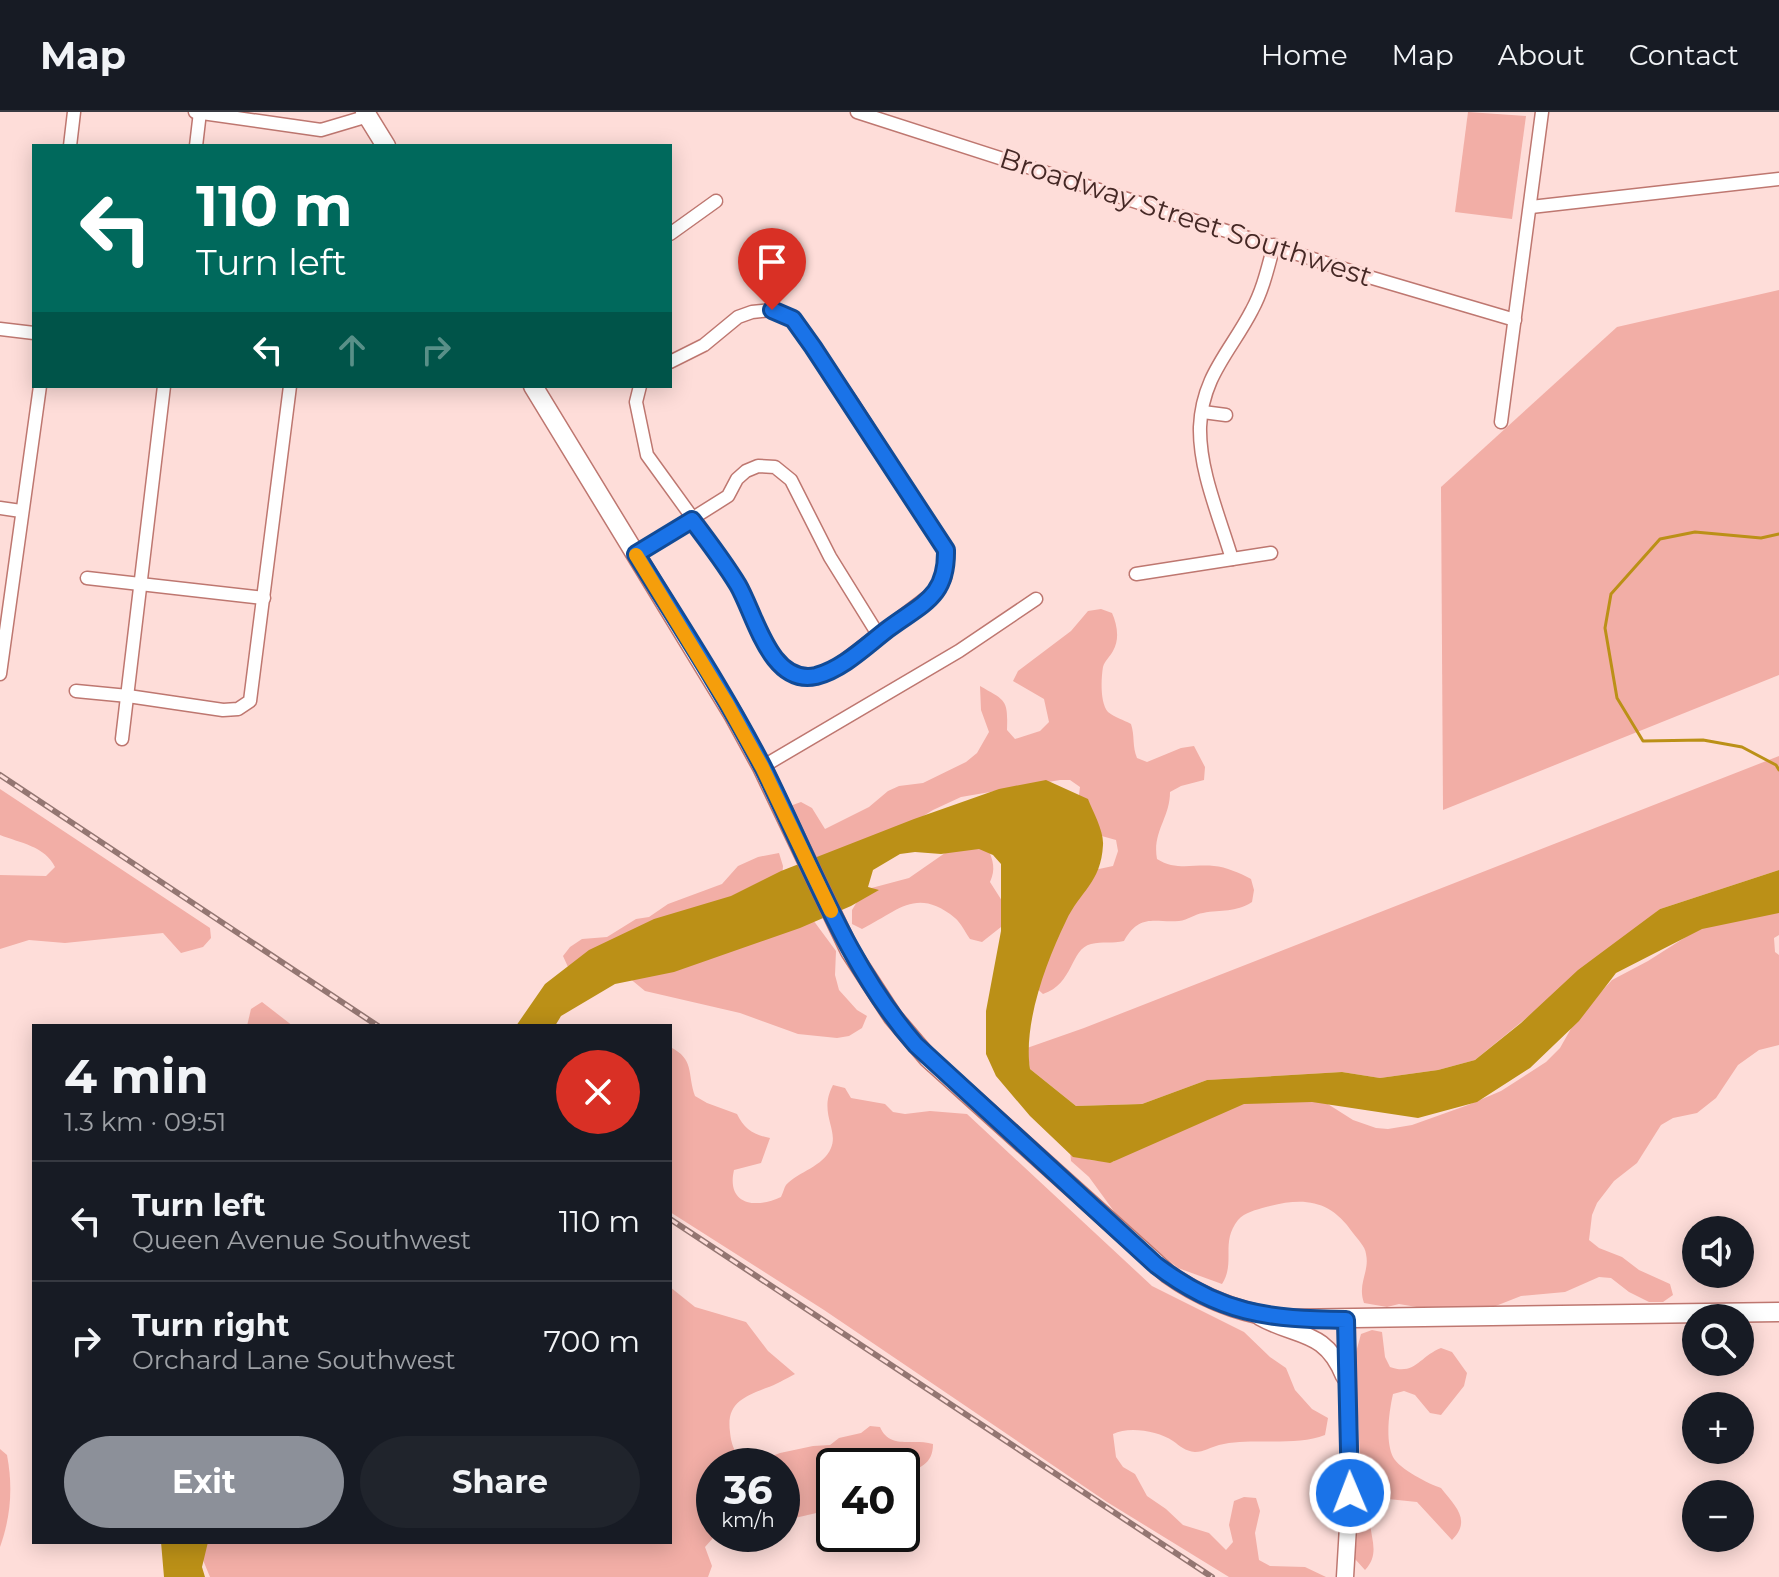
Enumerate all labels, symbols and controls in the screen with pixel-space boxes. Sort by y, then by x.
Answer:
text: Map [40,32,126,79]
text: Home [1261,38,1348,72]
text: Map [1392,38,1454,72]
text: About [1498,38,1585,72]
text: Contact [1629,38,1739,72]
street label: Broadway Street Southwest [996,141,1376,293]
text: 110 m [196,172,353,240]
icon: left [64,176,168,280]
pin [738,228,806,310]
text: Turn left [196,240,347,284]
icon: arrive [750,240,794,284]
icon: left [246,328,290,372]
icon: ahead [330,328,374,372]
icon: right [414,328,458,372]
text: 4 min [64,1047,209,1105]
button: close [556,1050,640,1134]
text: 1.3 km · 09:51 [64,1106,226,1138]
text: Turn left [132,1187,265,1224]
icon: left [64,1199,108,1243]
text: 110 m [559,1203,640,1240]
map controls [1682,1216,1754,1552]
button: sound [1682,1216,1754,1288]
text: Queen Avenue Southwest [132,1224,471,1256]
button: search [1682,1304,1754,1376]
text: Turn right [132,1307,289,1344]
icon: right [64,1319,108,1363]
text: 700 m [544,1323,640,1360]
text: Orchard Lane Southwest [132,1344,456,1376]
button: + [1682,1392,1754,1464]
button: Exit [64,1436,344,1528]
button: Share [360,1436,640,1528]
speed limit sign: 40 [816,1448,920,1552]
position arrow [1308,1451,1392,1535]
text: 36 [723,1465,773,1514]
button: − [1682,1480,1754,1552]
text: km/h [721,1508,775,1532]

